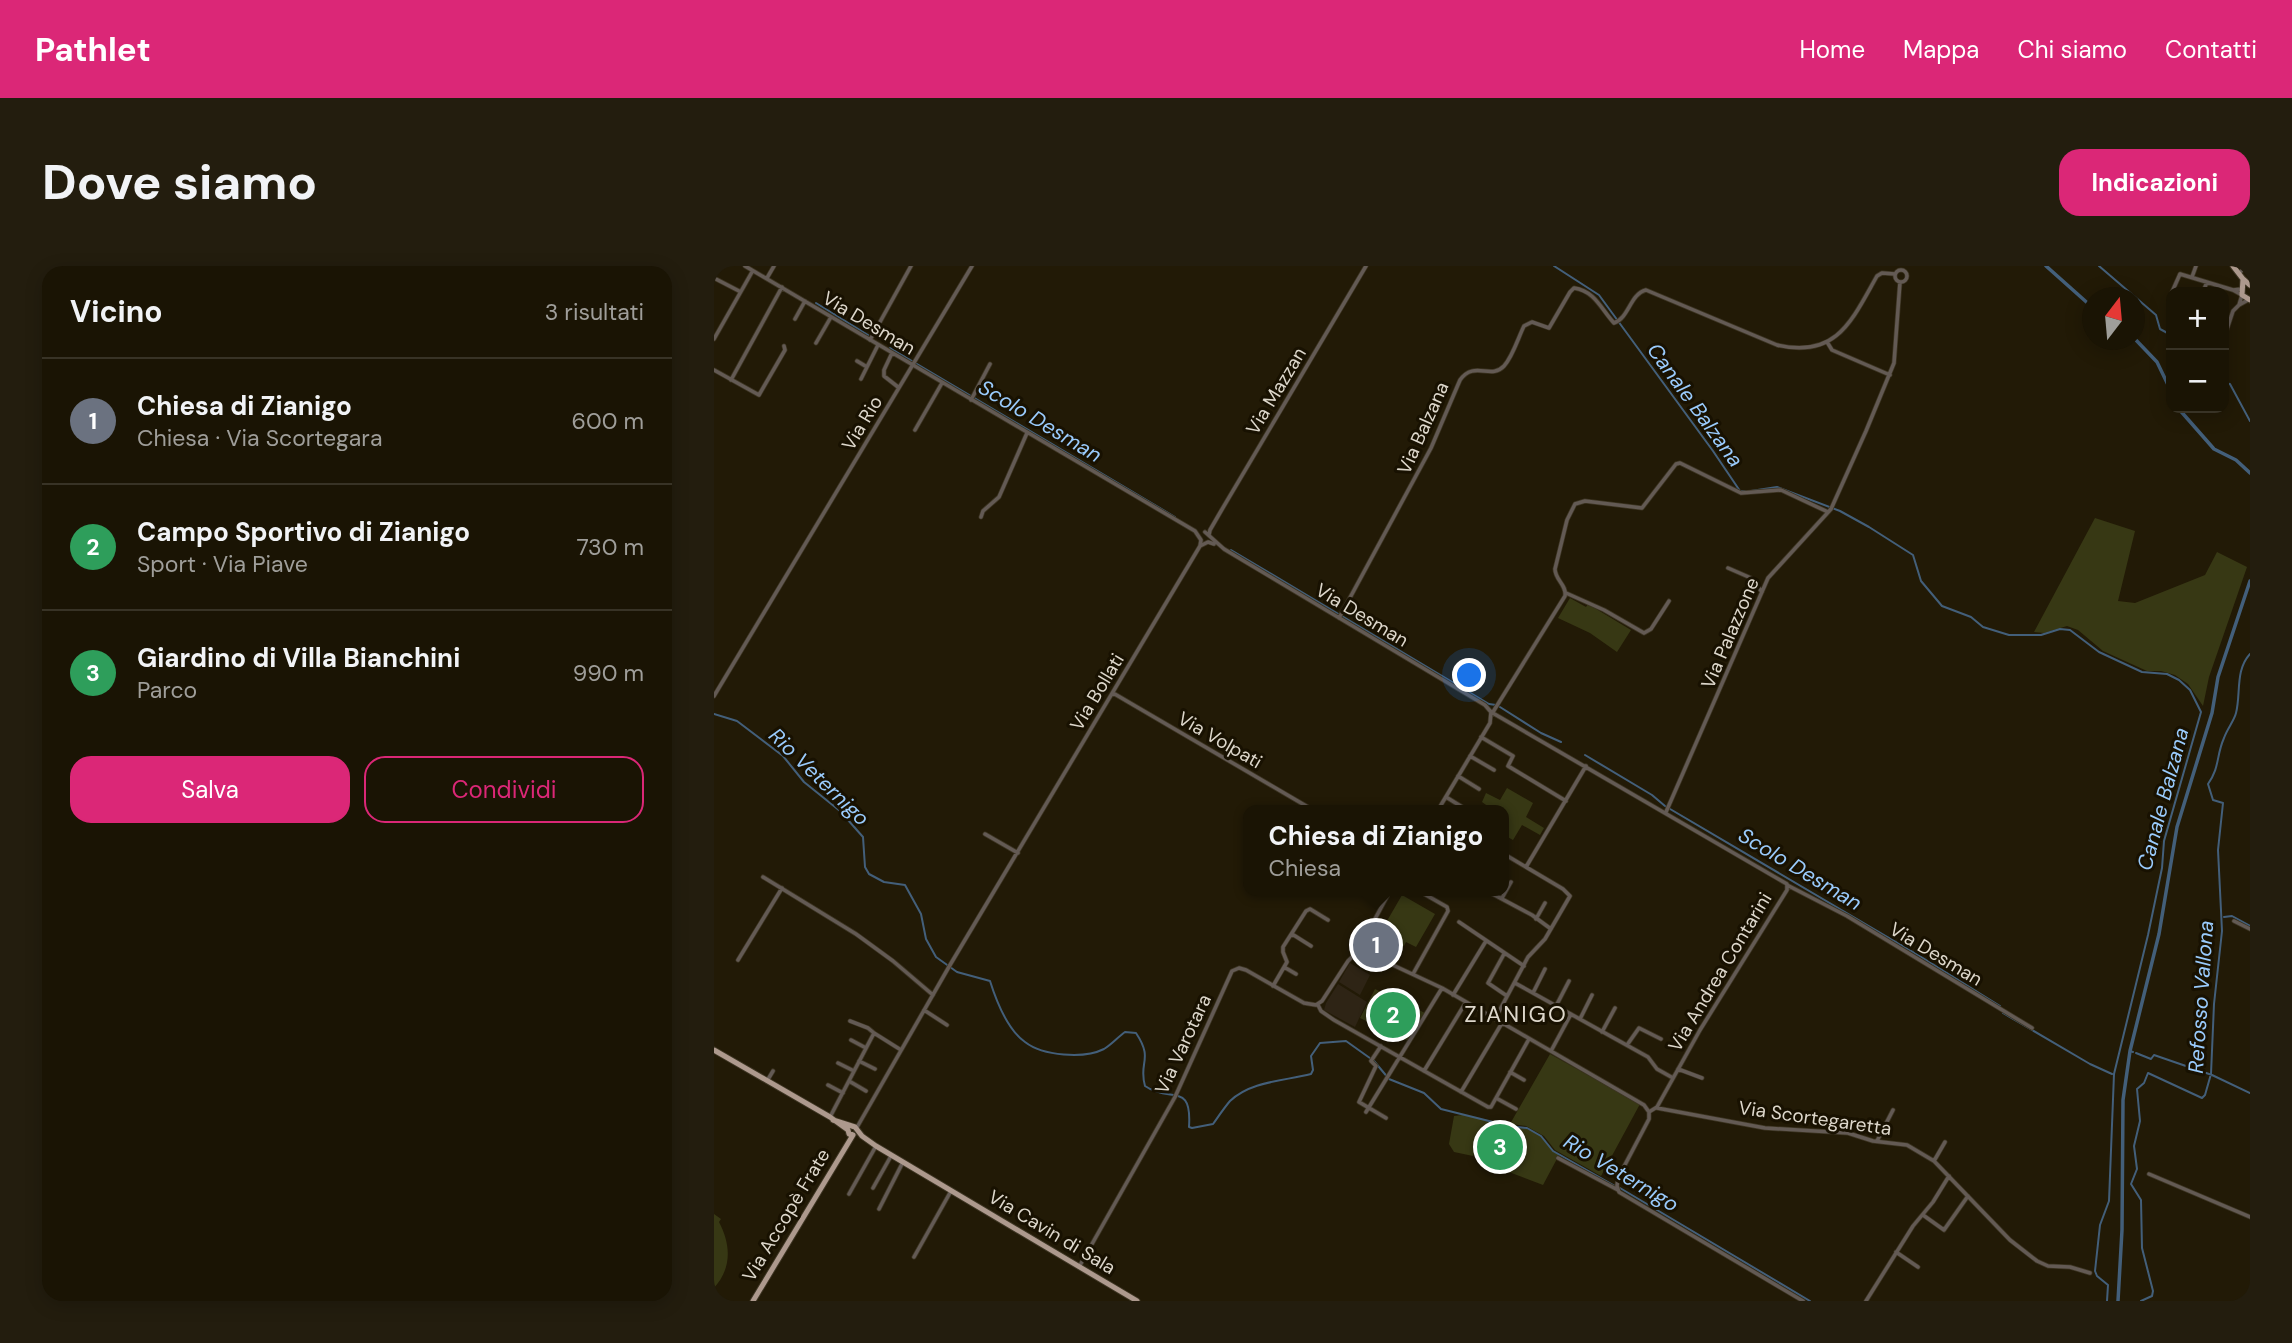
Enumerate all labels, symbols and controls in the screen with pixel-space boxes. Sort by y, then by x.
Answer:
text: Pathlet [35,28,151,71]
text: Home [1799,34,1865,65]
text: Mappa [1903,34,1979,65]
text: Chi siamo [2017,34,2127,65]
text: Contatti [2165,34,2257,65]
button: Indicazioni [2059,149,2250,216]
text: Dove siamo [42,150,317,214]
street label: Via Desman [818,285,920,361]
north arrow [2082,287,2145,350]
map controls [2166,287,2229,413]
button: + [2166,287,2229,350]
text: Vicino [70,292,163,331]
text: 3 risultati [545,297,644,327]
water label: Canale Balzana [1640,337,1750,473]
street label: Via Mazzan [1240,343,1312,439]
button: − [2166,350,2229,413]
water label: Scolo Desman [973,373,1107,469]
street label: Via Balzana [1391,378,1455,478]
text: Chiesa di Zianigo [137,389,352,423]
street label: Via Rio [836,391,888,455]
text: 1 [89,406,97,436]
text: 600 m [571,406,644,436]
text: Chiesa · Via Scortegara [137,423,382,453]
text: Campo Sportivo di Zianigo [137,515,470,549]
text: 2 [86,532,100,562]
text: 730 m [576,532,644,562]
text: Sport · Via Piave [137,549,308,579]
street label: Via Palazzone [1695,574,1765,692]
street label: Via Desman [1311,577,1413,653]
text: Giardino di Villa Bianchini [137,641,460,675]
street label: Via Bollati [1064,649,1130,735]
text: 3 [86,658,100,688]
text: 990 m [573,658,644,688]
your location [1452,658,1486,692]
text: Parco [137,675,197,705]
street label: Via Volpati [1173,706,1267,774]
water label: Rio Veternigo [763,722,875,832]
water label: Canale Balzana [2130,724,2196,874]
button: Salva [70,756,350,823]
button: Condividi [364,756,644,823]
popup [1243,805,1509,896]
text: Chiesa di Zianigo [1269,819,1483,853]
water label: Scolo Desman [1733,821,1867,917]
text: Chiesa [1269,853,1341,883]
street label: Via Andrea Contarini [1663,888,1777,1056]
street label: Via Desman [1885,916,1987,992]
pin: 1 [1353,919,1399,971]
water label: Refosso Vallona [2182,920,2220,1074]
pin: 2 [1370,989,1416,1041]
street label: Via Varotara [1149,990,1217,1098]
district label: ZIANIGO [1464,999,1568,1029]
street label: Via Scortegaretta [1737,1095,1893,1141]
pin: 3 [1477,1121,1523,1173]
water label: Rio Veternigo [1558,1128,1684,1218]
street label: Via Accopè Frate [736,1144,836,1286]
street label: Via Cavin di Sala [984,1184,1120,1280]

